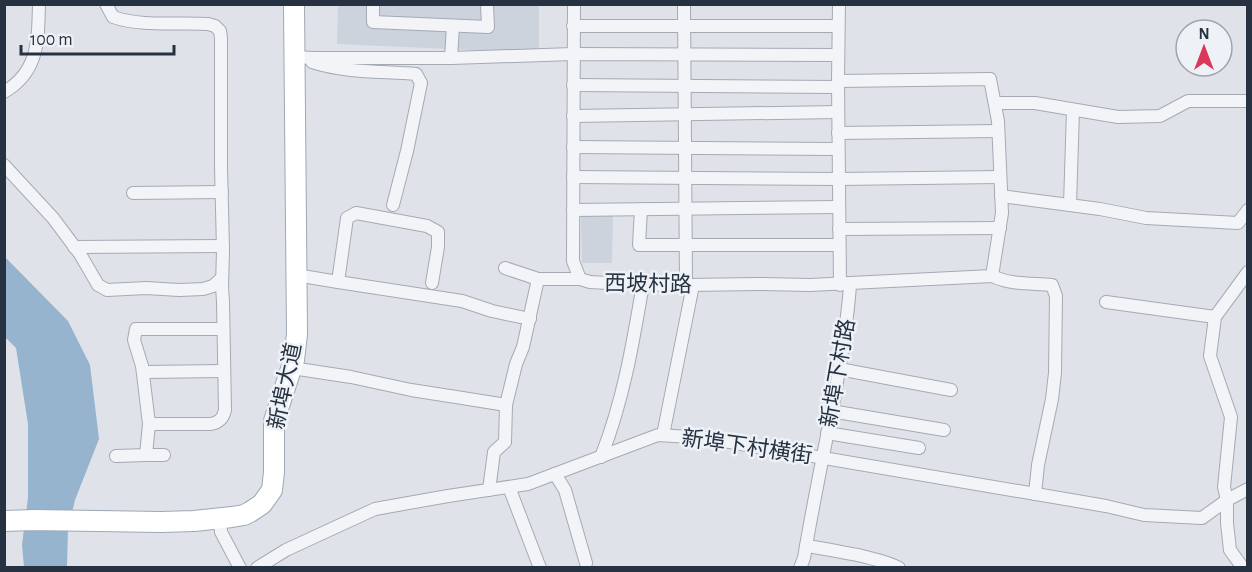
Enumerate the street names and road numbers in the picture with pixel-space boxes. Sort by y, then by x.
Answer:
street label: 西坡村路 [604,271,692,296]
street label: 新埠下村路 [817,317,858,429]
street label: 新埠大道 [264,340,305,431]
street label: 新埠下村横街 [680,426,814,467]

